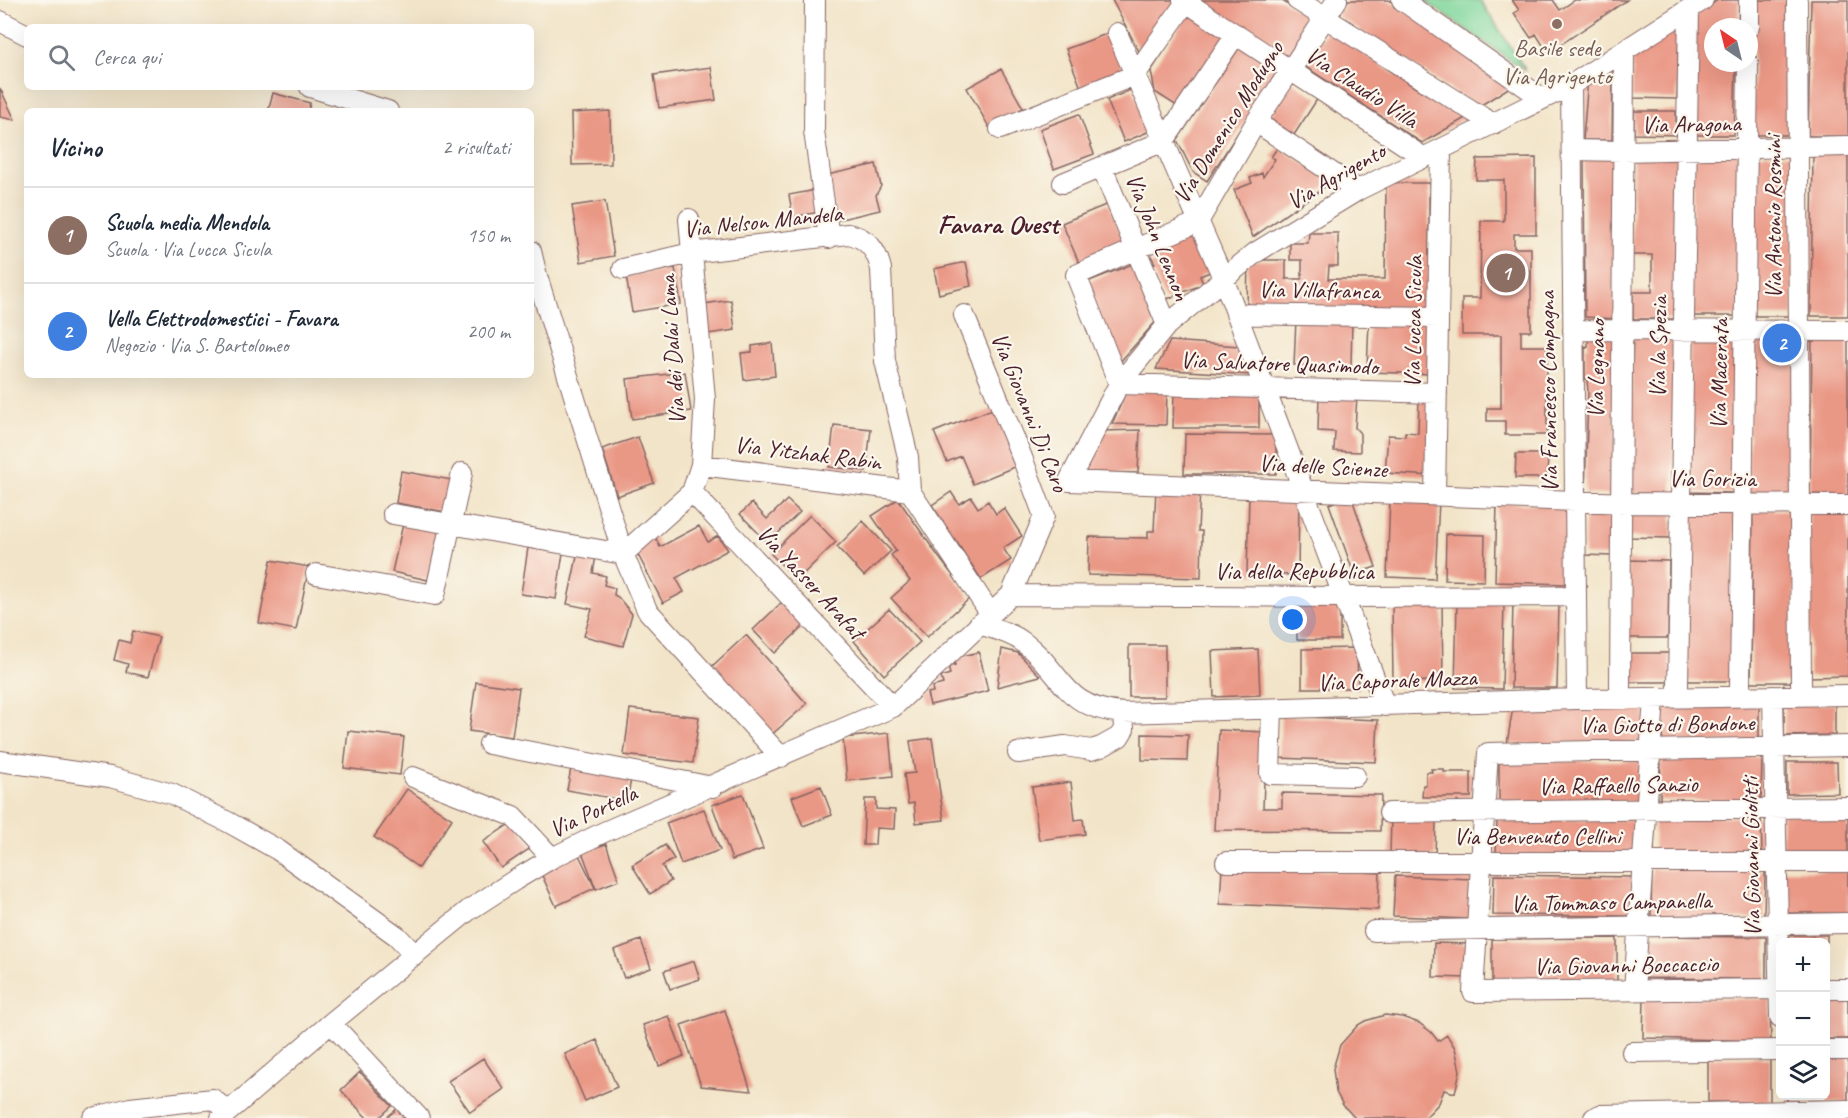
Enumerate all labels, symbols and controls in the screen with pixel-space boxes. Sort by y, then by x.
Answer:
marker: Basile sede Via Agrigento [1550,17,1564,31]
north arrow [1704,18,1758,72]
search box [24,24,534,90]
place label: Basile sede Via Agrigento [1503,33,1614,91]
street label: Via Domenico Modugno [1166,34,1291,209]
street label: Via Claudio Villa [1300,40,1425,135]
icon: search [45,41,78,74]
text: Cerca qui [93,43,161,71]
street label: Via Aragona [1641,108,1742,140]
text: Vicino [48,131,102,164]
street label: Via Antonio Rosmini [1758,132,1788,299]
text: 2 risultati [442,135,510,160]
street label: Via Agrigento [1281,135,1393,216]
street label: Via John Lennon [1119,169,1197,305]
street label: Via Nelson Mandela [682,198,846,244]
district label: Favara Ovest [938,207,1061,241]
text: Scuola media Mendola [105,209,269,237]
text: 1 [63,223,72,248]
text: 150 m [467,223,510,248]
text: Scuola · Via Lucca Sicula [105,237,271,262]
pin: 1 [1486,250,1526,296]
street label: Via Lucca Sicula [1397,254,1429,388]
street label: Via dei Dalai Lama [652,272,692,426]
street label: Via Villafranca [1258,274,1382,306]
street label: Via Francesco Compagna [1531,290,1565,493]
street label: Via la Spezia [1642,294,1674,398]
text: Vella Elettrodomestici - Favara [105,305,338,333]
street label: Via Macerata [1703,316,1735,430]
street label: Via Legnano [1580,317,1612,419]
text: 2 [63,319,72,344]
text: 200 m [467,319,510,344]
pin: 2 [1762,320,1802,366]
street label: Via Giovanni Di Caro [984,328,1076,497]
text: Negozio · Via S. Bartolomeo [105,333,289,358]
street label: Via Salvatore Quasimodo [1180,345,1381,382]
street label: Via Yitzhak Rabin [733,429,884,477]
street label: Via delle Scienze [1258,448,1390,484]
street label: Via Gorizia [1668,463,1758,493]
street label: Via Yasser Arafat [750,519,874,648]
street label: Via della Repubblica [1214,556,1375,586]
your location [1278,605,1307,634]
street label: Via Caporale Mazza [1317,662,1478,698]
street label: Via Giotto di Bondone [1579,707,1757,741]
street label: Via Raffaello Sanzio [1538,769,1699,801]
street label: Via Giovanni Giolitti [1735,774,1767,937]
street label: Via Portella [544,777,643,844]
street label: Via Benvenuto Cellini [1453,821,1624,851]
street label: Via Tommaso Campanella [1510,885,1714,919]
map controls [1776,938,1830,1100]
button: + [1776,938,1830,992]
street label: Via Giovanni Boccaccio [1534,948,1720,982]
button: − [1776,992,1830,1046]
button: layers [1776,1046,1830,1100]

